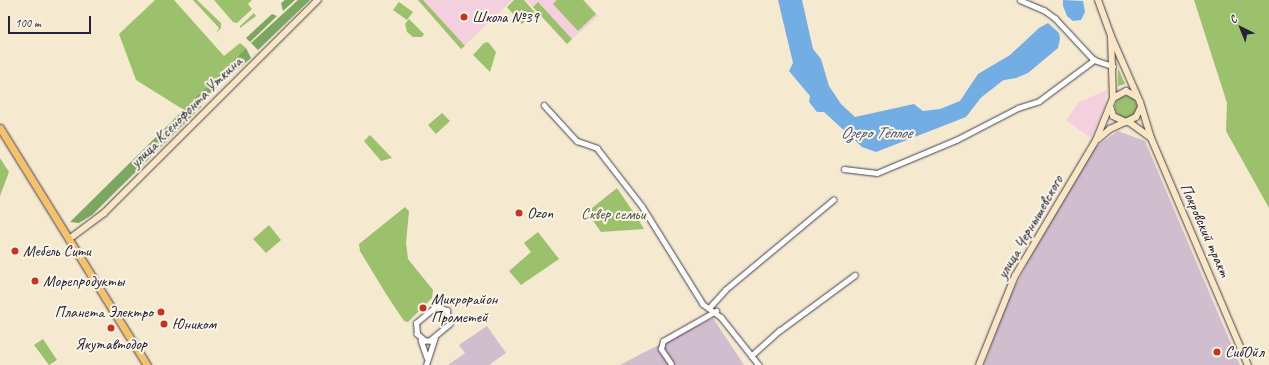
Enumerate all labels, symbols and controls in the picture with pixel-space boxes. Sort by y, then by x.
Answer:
place label: Школа №39 [472,7,539,27]
scale bar [10,8,93,34]
north arrow [1221,8,1261,48]
marker: Школа №39 [459,12,469,22]
text: С [1226,12,1240,26]
text: 100 m [15,15,41,31]
street label: улица Ксенофонта Уткина [127,53,245,171]
water label: Озеро Тёплое [841,123,911,143]
street label: улица Чернышевского [993,172,1067,282]
street label: Покровский тракт [1176,180,1234,280]
place label: Ozon [527,203,553,223]
park label: Сквер семьи [580,204,646,224]
marker: Ozon [514,208,524,218]
place label: Мебель Сити [23,241,92,261]
marker: Мебель Сити [10,246,20,256]
place label: Морепродукты [43,271,124,291]
marker: Морепродукты [30,276,40,286]
place label: Микрорайон Прометей [431,289,497,327]
place label: Планета Электро [55,302,153,322]
marker: Микрорайон Прометей [418,303,428,313]
marker: Планета Электро [156,307,166,317]
place label: Юником [172,314,216,334]
marker: Юником [159,319,169,329]
marker: Якутавтодор [106,323,116,333]
place label: Якутавтодор [75,334,147,354]
place label: СибОйл [1225,342,1264,362]
marker: СибОйл [1212,347,1222,357]

